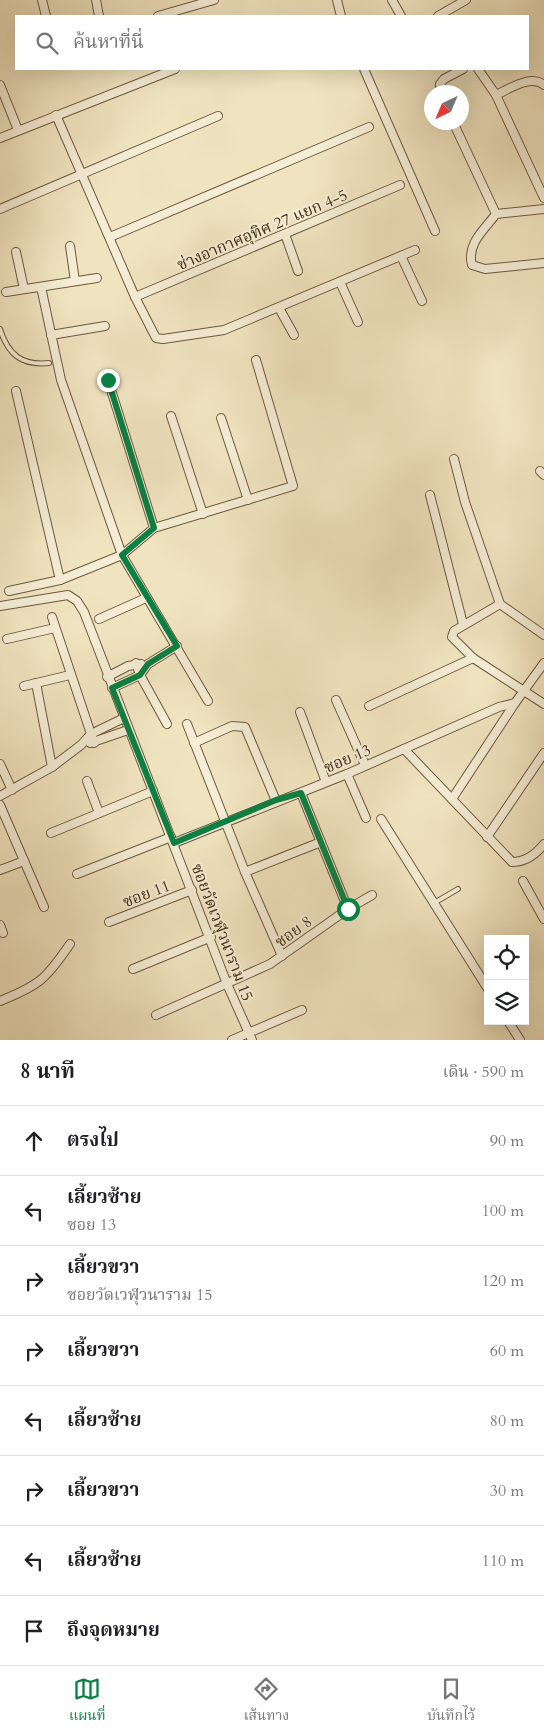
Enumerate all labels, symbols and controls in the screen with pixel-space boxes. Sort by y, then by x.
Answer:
search box [15,15,529,70]
icon: search [33,29,61,57]
text: ค้นหาที่นี่ [73,29,144,55]
north arrow [424,85,469,130]
street label: ช่างอากาศอุทิศ 27 แยก 4-5 [174,184,351,276]
route end [97,369,120,392]
street label: ซอย 13 [320,739,374,779]
street label: ซอยวัดเวฬุวนาราม 15 [186,861,258,1004]
street label: ซอย 11 [119,875,173,913]
route start [337,898,360,921]
street label: ซอย 8 [271,911,317,953]
map controls [484,935,529,1025]
button: locate [484,935,529,980]
button: layers [484,980,529,1025]
text: 8 นาที [20,1057,75,1086]
text: เดิน · 590 m [443,1061,524,1083]
icon: ahead [20,1127,48,1155]
text: ตรงไป [67,1127,119,1153]
text: 90 m [490,1130,524,1152]
text: เลี้ยวซ้าย [67,1184,141,1210]
icon: left [20,1197,48,1225]
text: 100 m [482,1200,524,1222]
text: ซอย 13 [67,1214,116,1236]
text: เลี้ยวขวา [67,1254,139,1280]
icon: right [20,1267,48,1295]
text: 120 m [482,1270,524,1292]
text: ซอยวัดเวฬุวนาราม 15 [67,1284,212,1306]
icon: right [20,1337,48,1365]
text: เลี้ยวขวา [67,1337,139,1363]
text: 60 m [490,1340,524,1362]
icon: left [20,1407,48,1435]
text: เลี้ยวซ้าย [67,1407,141,1433]
text: 80 m [490,1410,524,1432]
icon: right [20,1477,48,1505]
text: เลี้ยวขวา [67,1477,139,1503]
text: 30 m [490,1480,524,1502]
icon: left [20,1547,48,1575]
text: เลี้ยวซ้าย [67,1547,141,1573]
text: 110 m [482,1550,524,1572]
icon: arrive [20,1617,48,1645]
text: ถึงจุดหมาย [67,1617,160,1643]
tab: แผนที่ [69,1675,106,1727]
tab: เส้นทาง [244,1675,289,1727]
tab: บันทึกไว้ [427,1675,475,1727]

